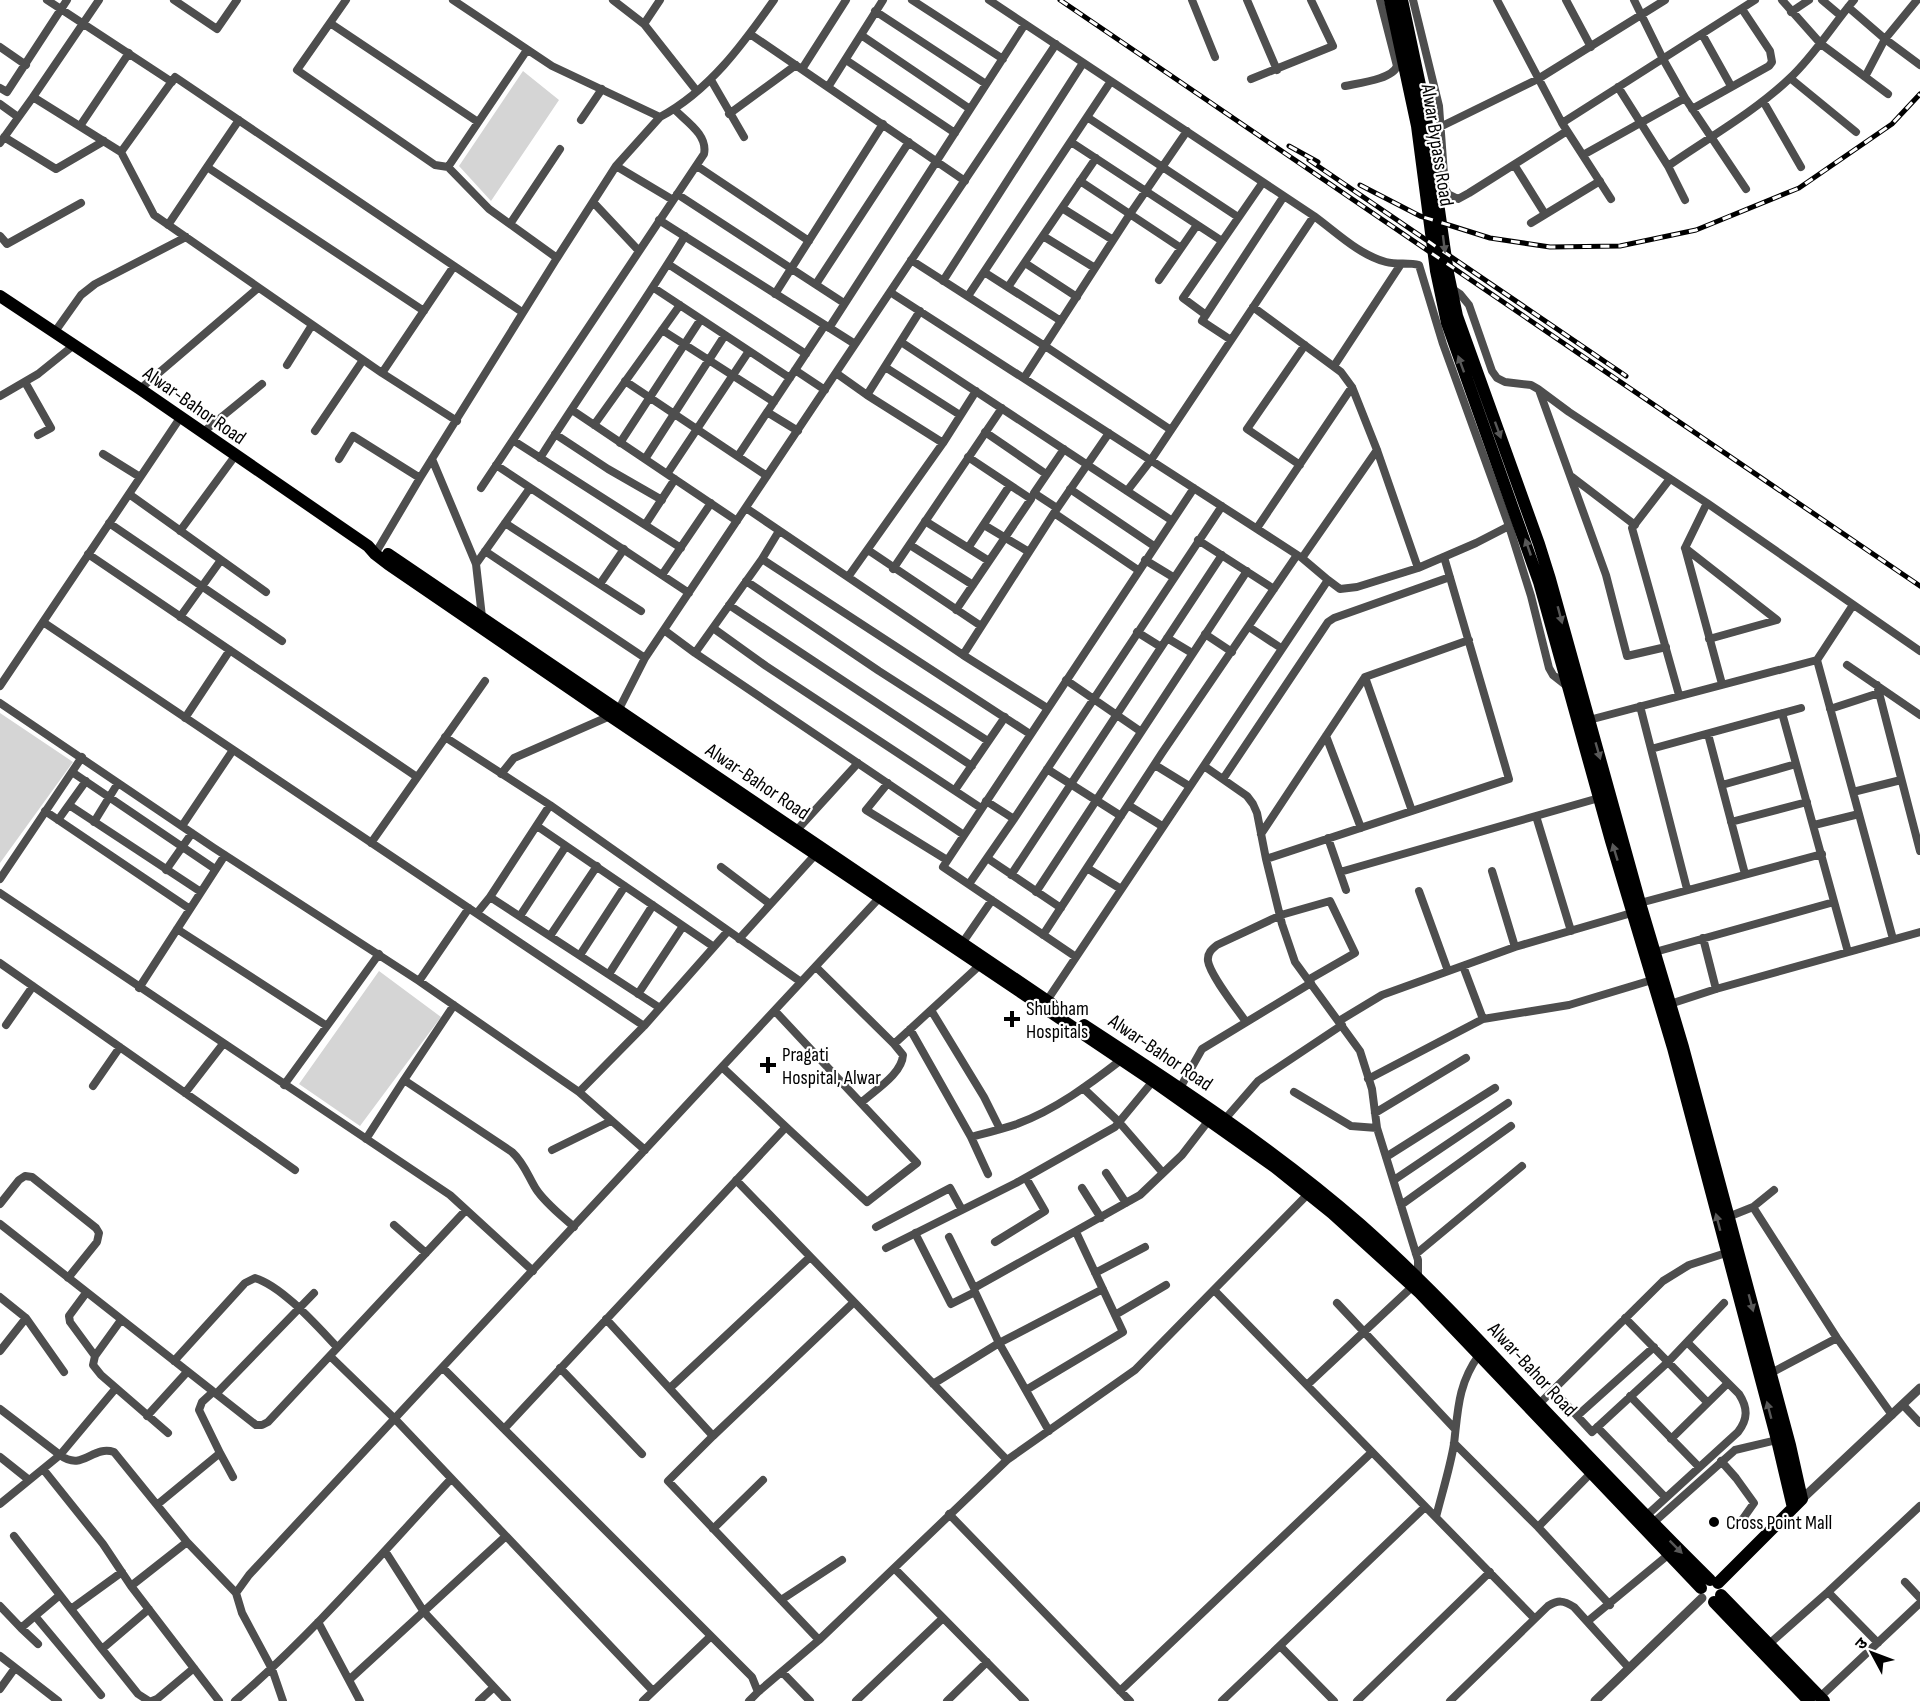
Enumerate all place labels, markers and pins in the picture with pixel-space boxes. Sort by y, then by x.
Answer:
place label: Shubham Hospitals [1026,997,1089,1044]
marker: Shubham Hospitals [1003,1010,1021,1028]
place label: Pragati Hospital, Alwar [782,1043,881,1090]
marker: Pragati Hospital, Alwar [759,1056,777,1074]
place label: Cross Point Mall [1726,1511,1832,1535]
marker: Cross Point Mall [1707,1515,1721,1529]

